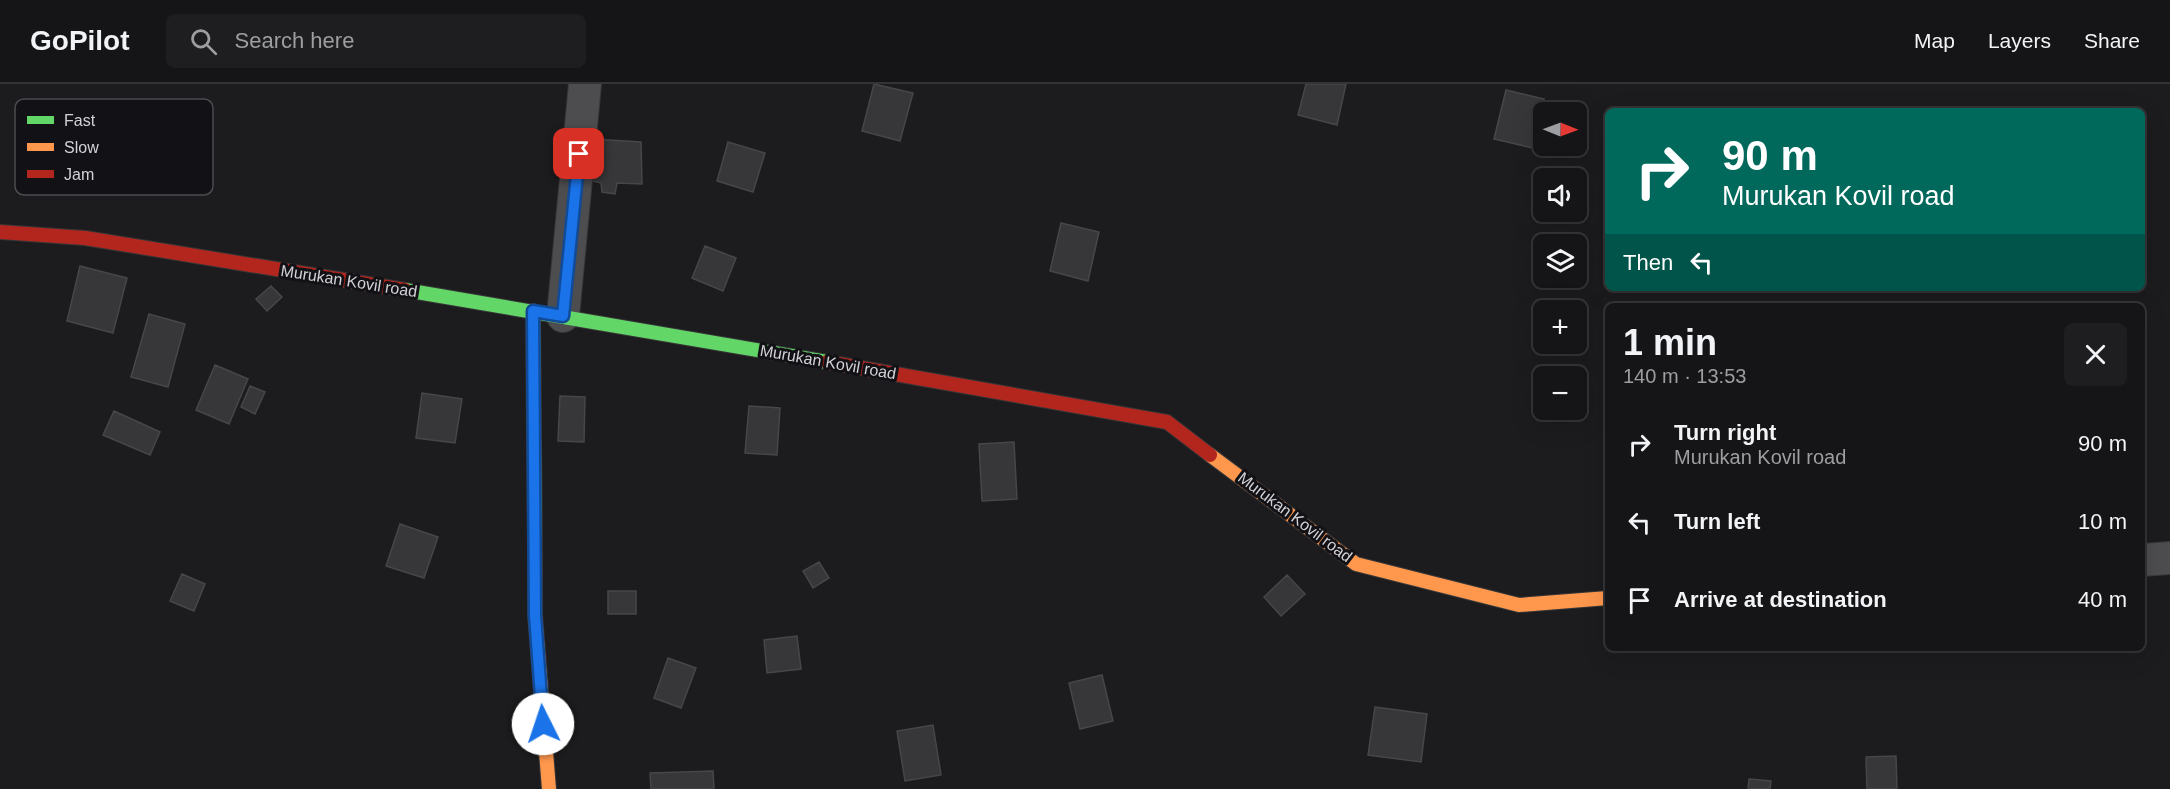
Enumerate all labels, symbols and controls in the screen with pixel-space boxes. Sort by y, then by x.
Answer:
search box [166,14,586,68]
text: GoPilot [30,25,130,56]
icon: search [187,25,220,58]
text: Search here [235,28,354,53]
text: Map [1914,29,1955,52]
text: Layers [1988,29,2051,52]
text: Share [2084,29,2140,52]
legend [15,99,213,195]
north arrow [1533,102,1587,156]
map controls [1533,102,1587,420]
text: Fast [64,112,96,129]
pin [553,128,604,179]
icon: right [1623,132,1701,210]
text: 90 m [1722,132,1818,179]
icon: arrive [562,137,595,170]
text: Slow [64,139,99,156]
text: Jam [64,166,94,183]
button: sound [1533,168,1587,222]
text: Murukan Kovil road [1722,181,1955,211]
button: layers [1533,234,1587,288]
icon: left [1685,246,1718,279]
text: Then [1623,250,1673,275]
street label: Murukan Kovil road [280,262,418,300]
button: + [1533,300,1587,354]
text: 1 min [1623,322,1717,363]
button: close [2064,323,2127,386]
street label: Murukan Kovil road [759,342,897,382]
text: 140 m · 13:53 [1623,365,1746,387]
button: − [1533,366,1587,420]
text: Turn right [1674,420,1776,445]
icon: right [1623,428,1656,461]
text: 90 m [2078,431,2127,456]
text: Murukan Kovil road [1674,446,1846,468]
street label: Murukan Kovil road [1235,469,1355,565]
icon: left [1623,506,1656,539]
text: Turn left [1674,509,1760,534]
text: 10 m [2078,509,2127,534]
icon: arrive [1623,584,1656,617]
text: Arrive at destination [1674,587,1887,612]
text: 40 m [2078,587,2127,612]
position arrow [511,692,575,756]

